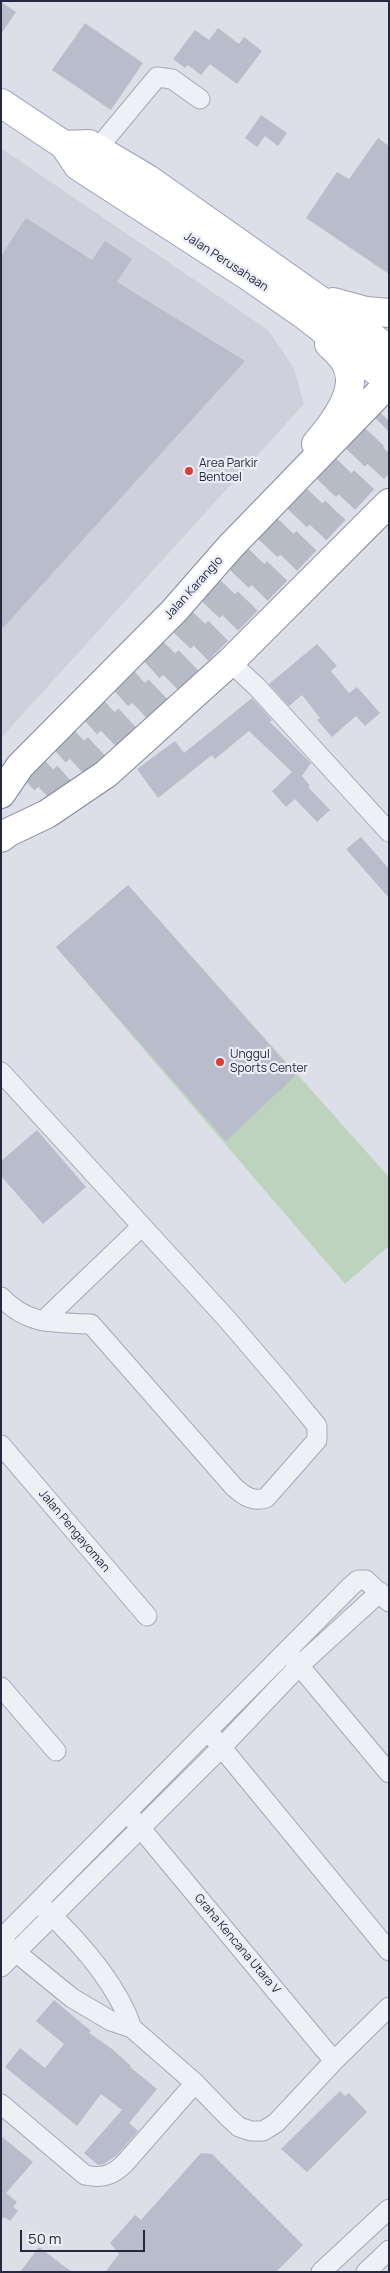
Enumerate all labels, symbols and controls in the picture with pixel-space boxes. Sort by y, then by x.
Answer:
street label: Jalan Perusahaan [181,229,271,295]
place label: Area Parkir Bentoel [199,457,258,485]
marker: Area Parkir Bentoel [183,465,195,477]
street label: Jalan Karanglo [162,553,226,623]
place label: Unggul Sports Center [230,1048,308,1076]
marker: Unggul Sports Center [214,1056,226,1068]
street label: Jalan Pengayoman [35,1487,113,1575]
street label: Graha Kencana Utara V [191,1891,283,1997]
scale bar [22,2220,148,2252]
text: 50 m [28,2228,62,2249]

